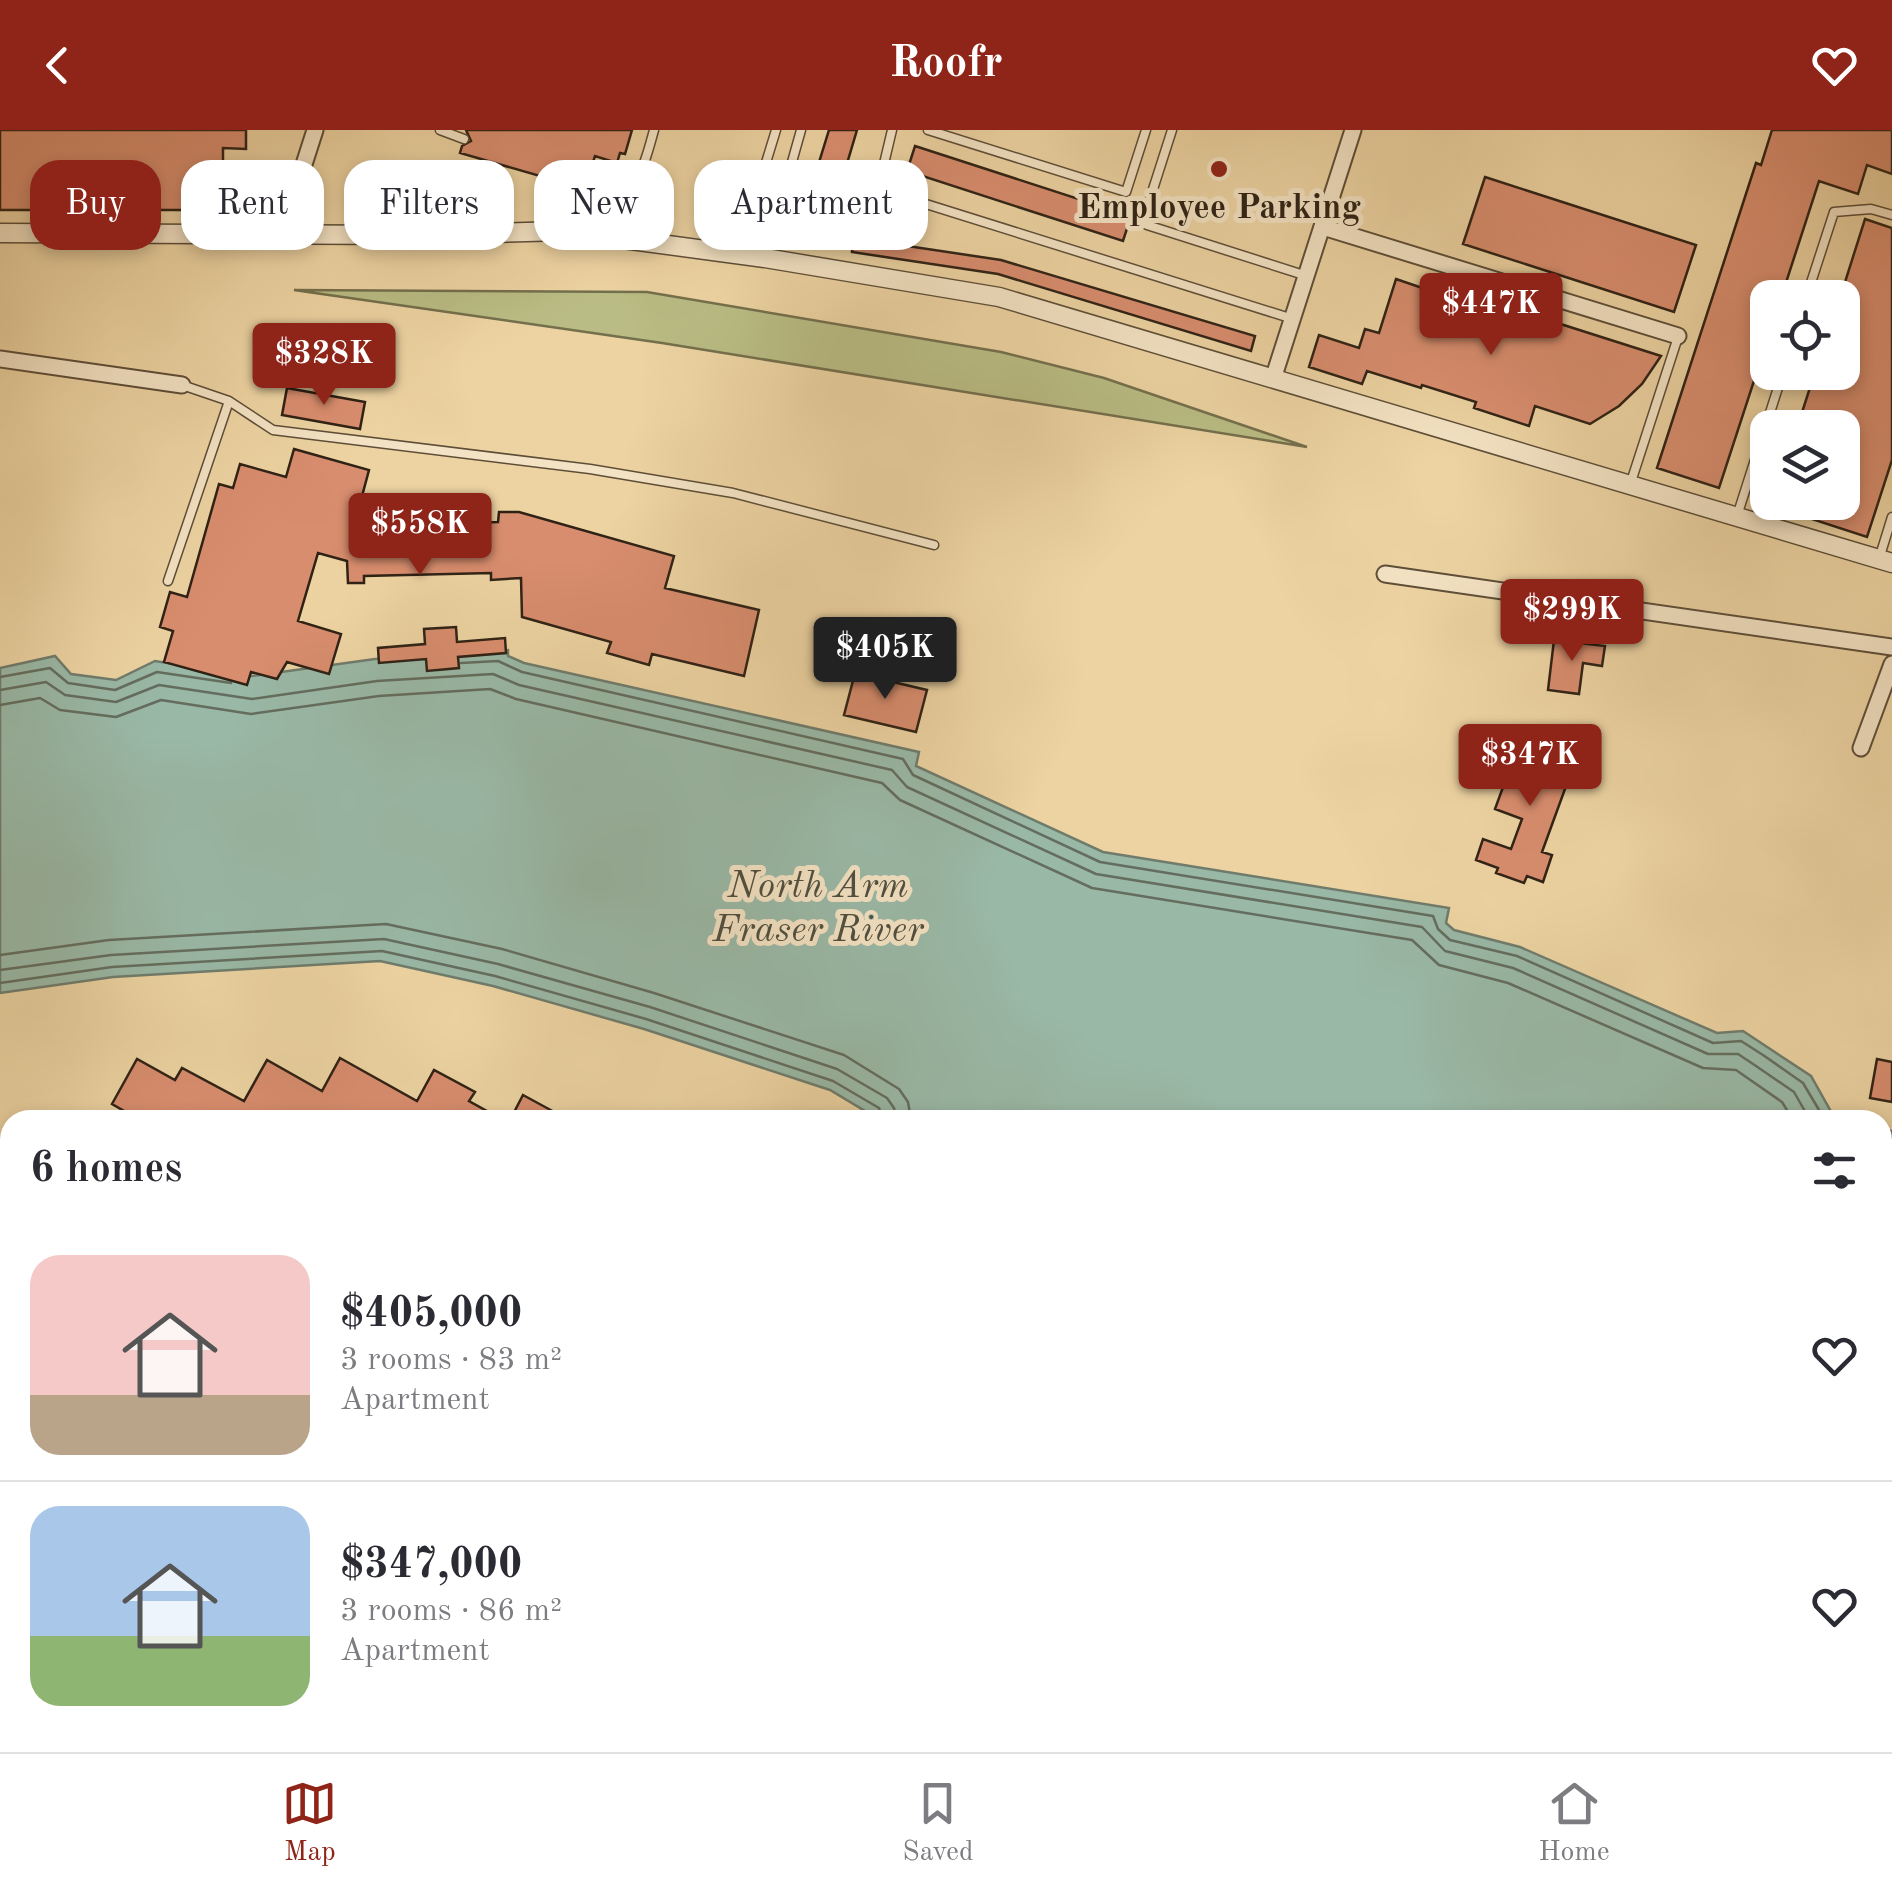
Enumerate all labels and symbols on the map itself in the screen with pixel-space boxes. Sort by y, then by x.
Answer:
marker: Employee Parking [1208,158,1230,180]
place label: Employee Parking [1077,191,1361,226]
pin: $447K [1421,273,1561,358]
pin: $328K [254,323,394,408]
pin: $558K [350,493,490,578]
pin: $299K [1502,579,1642,664]
pin: $405K [815,617,955,702]
pin: $347K [1460,724,1600,809]
water label: North Arm Fraser River [712,868,924,950]

